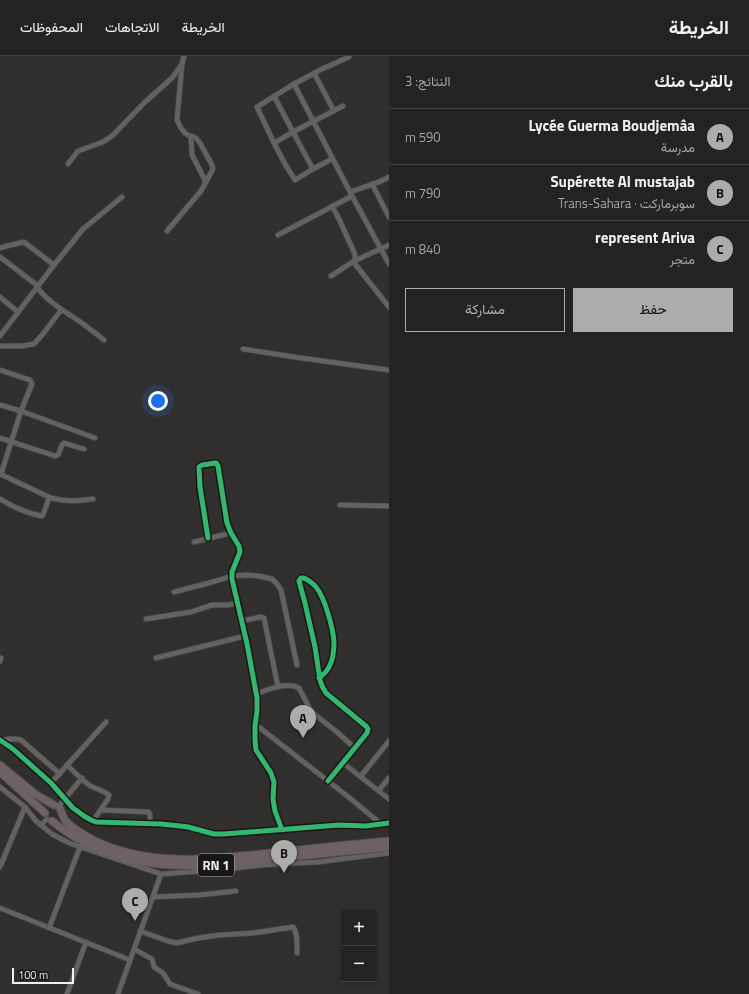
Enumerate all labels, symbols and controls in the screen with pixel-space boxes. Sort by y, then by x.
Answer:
text: الخريطة [669,12,729,41]
text: المحفوظات [20,16,83,37]
text: الاتجاهات [105,16,159,37]
text: الخريطة [181,16,225,37]
text: بالقرب منك [655,68,733,94]
text: النتائج: 3 [405,71,450,91]
text: Lycée Guerma Boudjemâa [528,114,695,137]
text: 590 m [405,127,441,147]
text: A [716,127,724,147]
text: مدرسة [661,137,695,157]
text: Supérette Al mustajab [550,170,695,193]
text: 790 m [405,183,441,203]
text: B [716,183,724,203]
text: سوبرماركت · Trans-Sahara [558,193,695,213]
text: represent Ariva [595,226,695,249]
text: 840 m [405,239,441,259]
text: C [716,239,724,259]
text: متجر [670,249,695,269]
button: مشاركة [405,288,565,332]
button: حفظ [573,288,733,332]
your location [148,391,168,411]
pin: A [290,705,316,738]
pin: B [271,840,297,873]
road number: RN 1 [198,854,234,876]
pin: C [122,888,148,921]
map controls [341,910,377,982]
button: + [341,910,377,946]
button: − [341,946,377,982]
scale bar [12,966,74,985]
text: 100 m [18,967,48,983]

